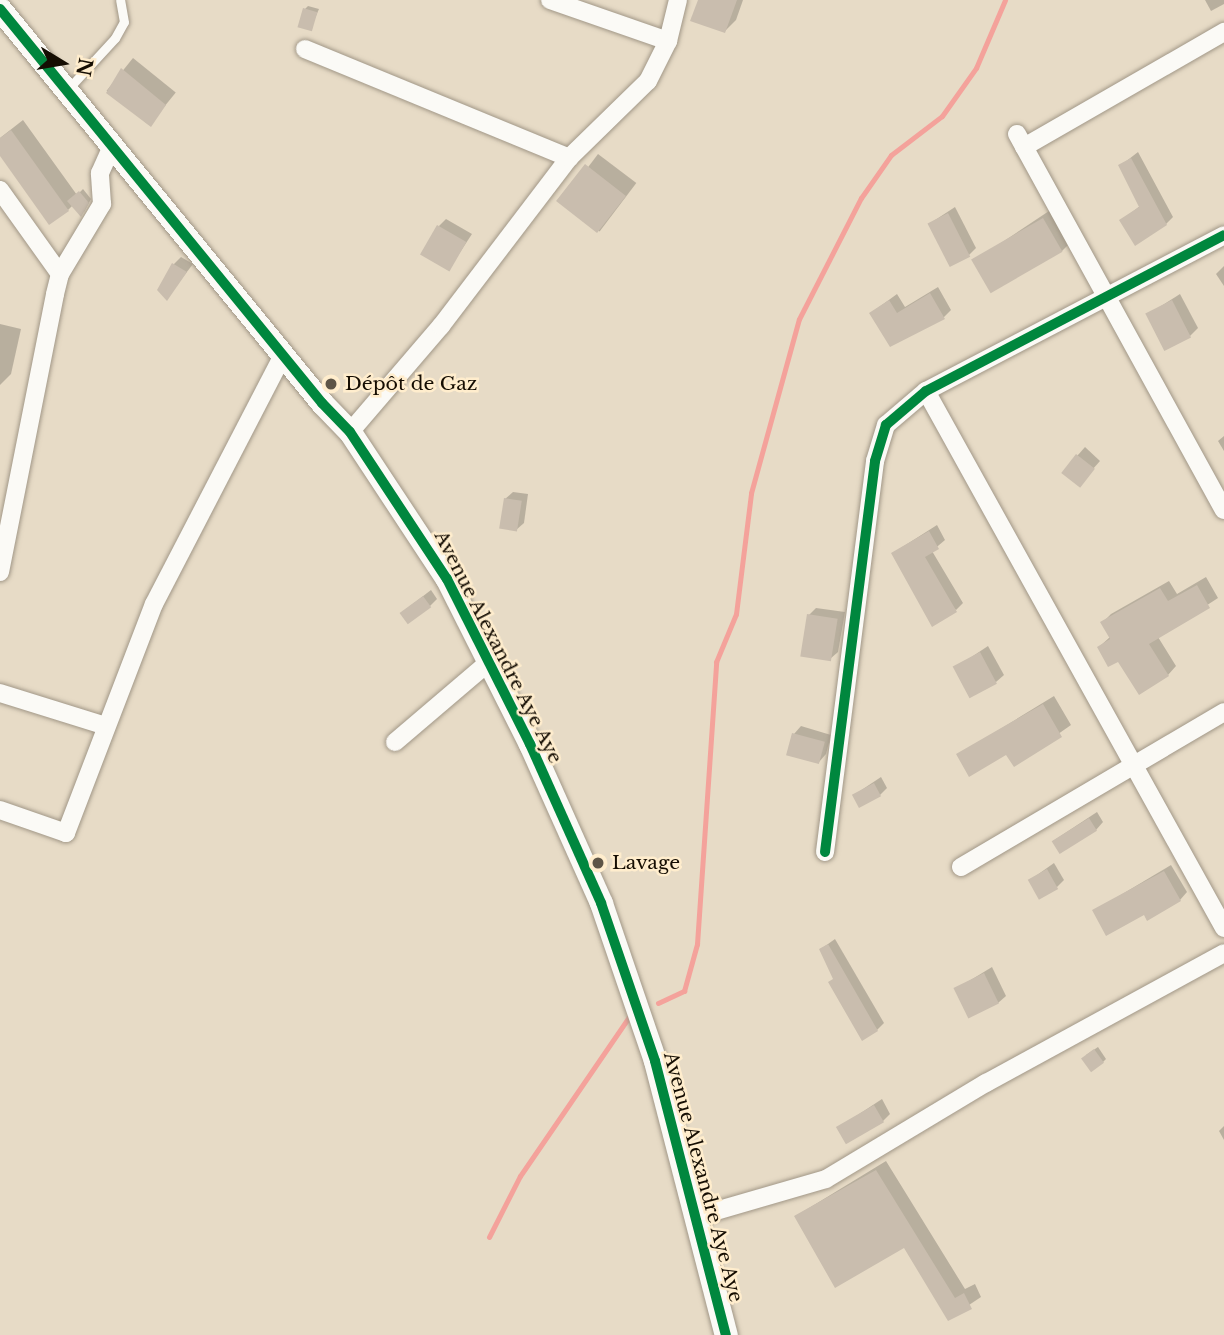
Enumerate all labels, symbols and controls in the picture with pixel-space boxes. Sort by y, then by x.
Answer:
north arrow [28,28,98,98]
text: N [71,56,97,78]
place label: Dépôt de Gaz [345,373,477,395]
marker: Dépôt de Gaz [323,376,339,392]
street label: Avenue Alexandre Aye Aye [429,526,567,768]
place label: Lavage [612,852,680,874]
marker: Lavage [590,855,606,871]
street label: Avenue Alexandre Aye Aye [658,1048,748,1306]

